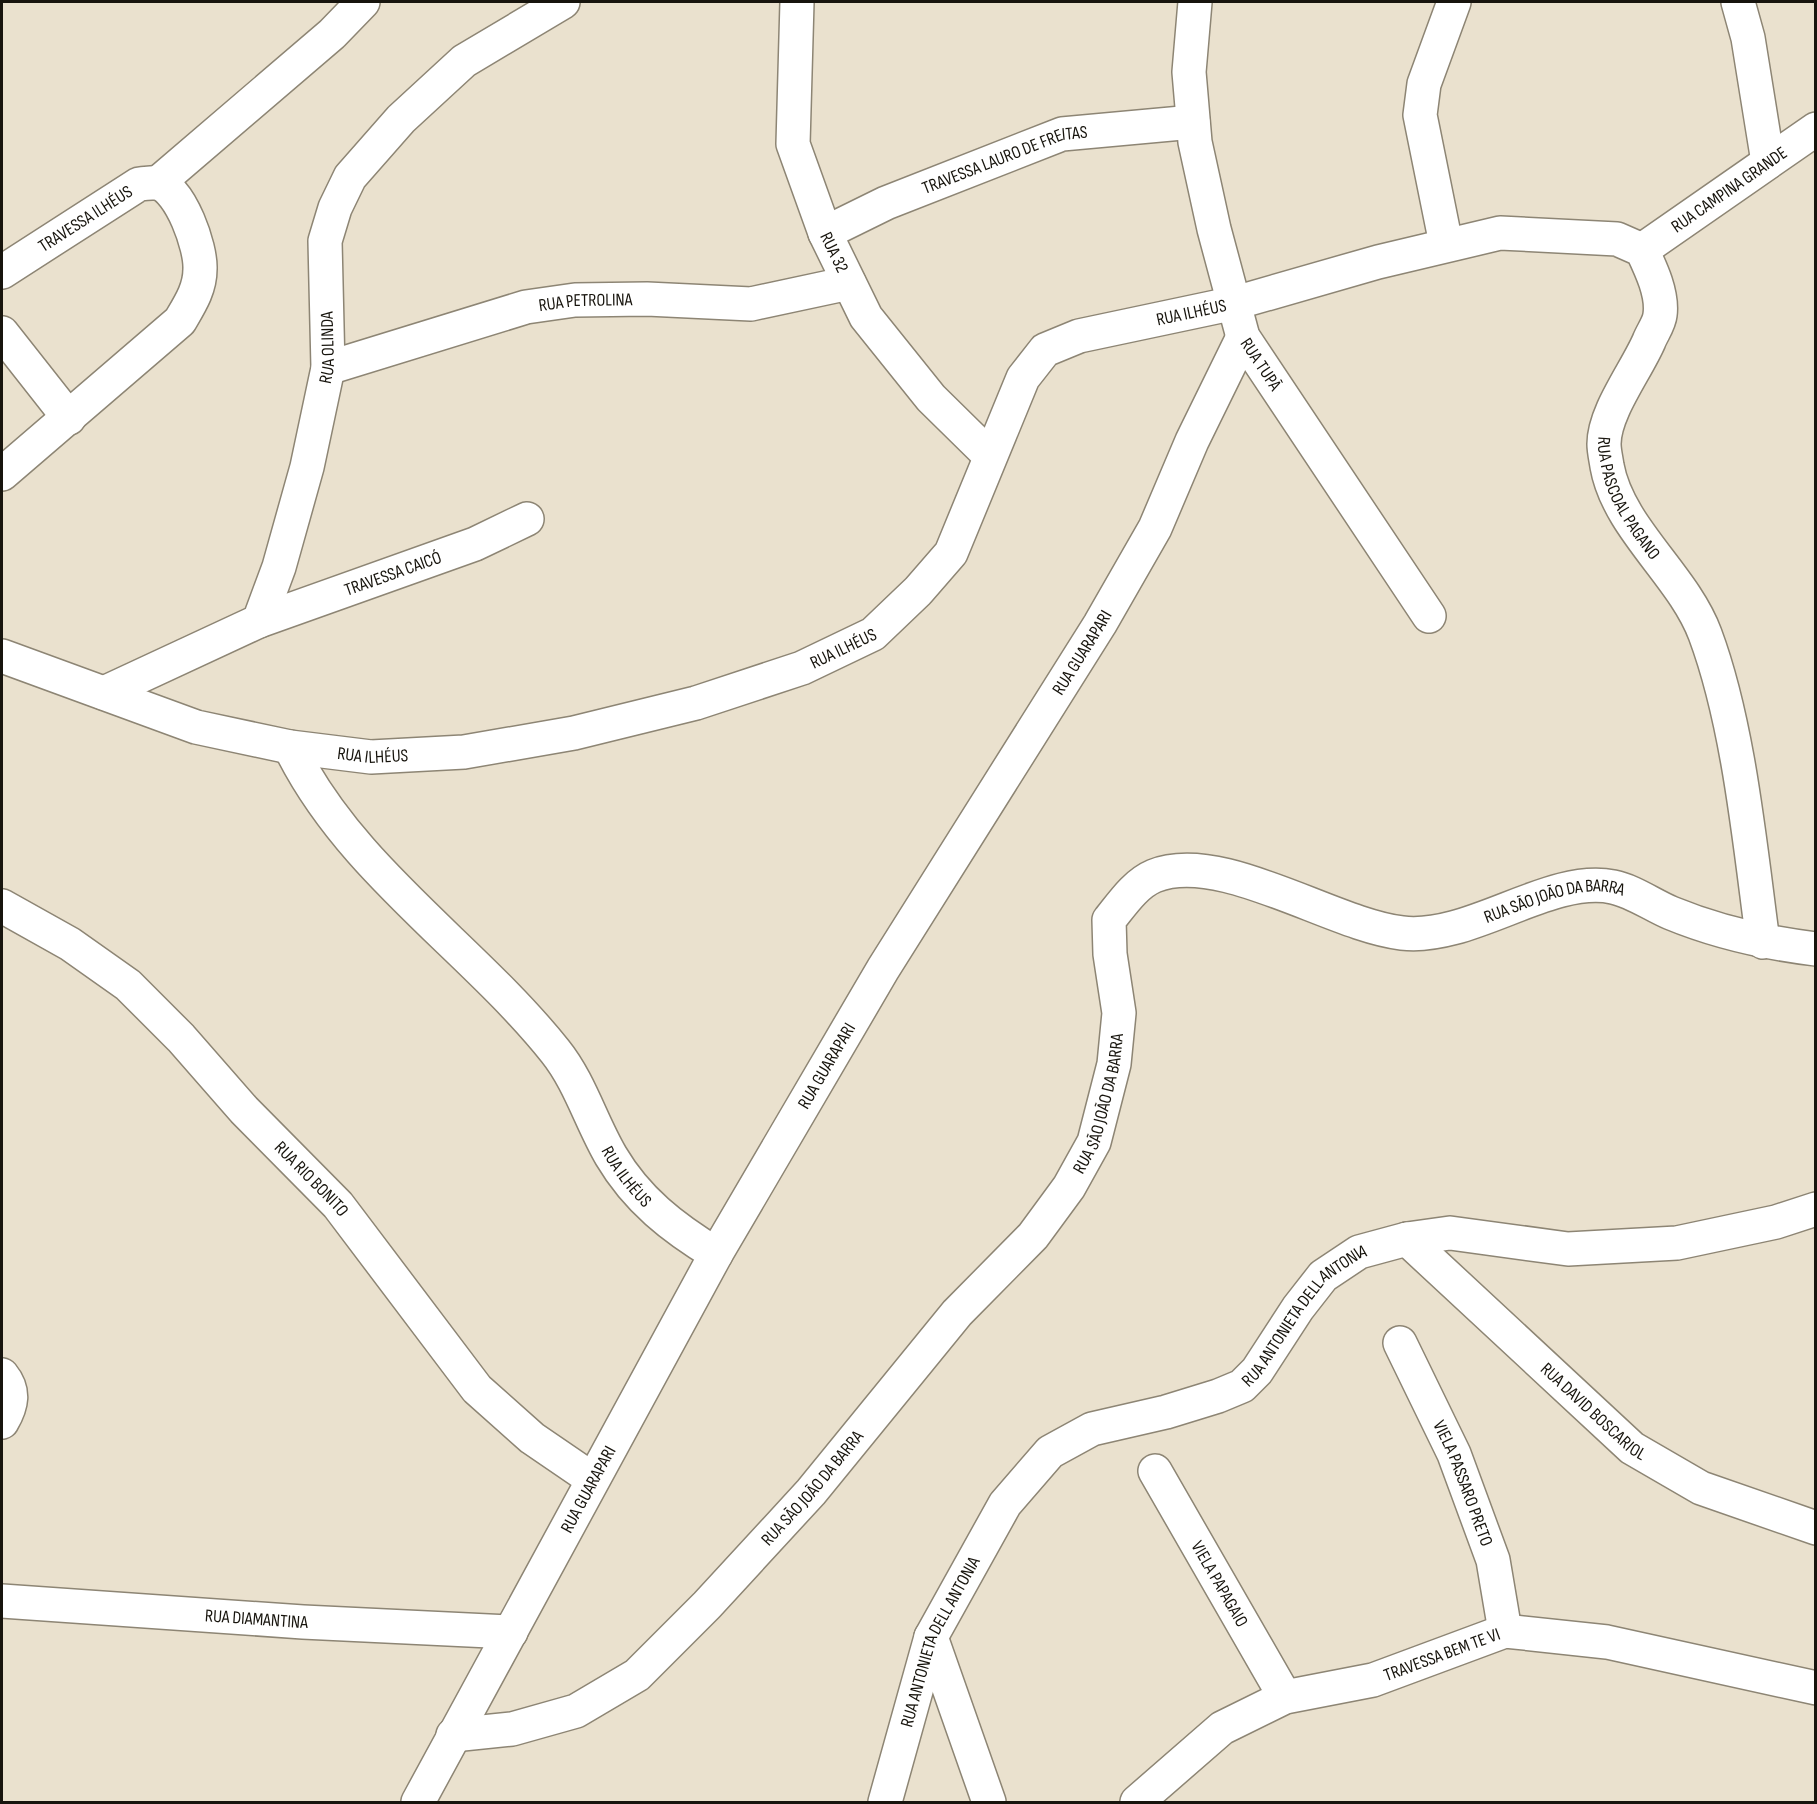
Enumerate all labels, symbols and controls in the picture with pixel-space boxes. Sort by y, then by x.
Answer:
street label: TRAVESSA LAURO DE FREITAS [919,121,1089,198]
street label: RUA CAMPINA GRANDE [1667,142,1791,237]
street label: TRAVESSA ILHÉUS [34,180,136,256]
street label: RUA 32 [816,228,853,276]
street label: RUA PETROLINA [537,289,633,316]
street label: RUA ILHÉUS [1154,295,1229,330]
street label: RUA OLINDA [314,311,339,386]
street label: RUA TUPÃ [1236,334,1286,395]
street label: RUA PASCOAL PAGANO [1593,436,1665,564]
street label: TRAVESSA CAICÓ [341,546,444,600]
street label: RUA GUARAPARI [1048,606,1116,699]
street label: RUA ILHÉUS [807,623,880,673]
street label: RUA ILHÉUS [336,742,409,768]
street label: RUA SÃO JOÃO DA BARRA [1481,875,1628,927]
street label: RUA GUARAPARI [793,1019,860,1112]
street label: RUA SÃO JOÃO DA BARRA [1068,1032,1127,1177]
street label: RUA RIO BONITO [270,1137,353,1220]
street label: RUA ILHÉUS [597,1142,656,1212]
street label: RUA ANTONIETA DELL ANTONIA [1237,1240,1369,1391]
street label: RUA DAVID BOSCARIOL [1536,1358,1650,1465]
street label: VIELA PASSARO PRETO [1429,1417,1497,1549]
street label: RUA SÃO JOÃO DA BARRA [757,1426,868,1550]
street label: RUA GUARAPARI [556,1442,620,1536]
street label: VIELA PAPAGAIO [1187,1537,1253,1630]
street label: RUA ANTONIETA DELL ANTONIA [896,1553,984,1730]
street label: RUA DIAMANTINA [204,1605,309,1633]
street label: TRAVESSA BEM TE VI [1381,1623,1503,1686]

